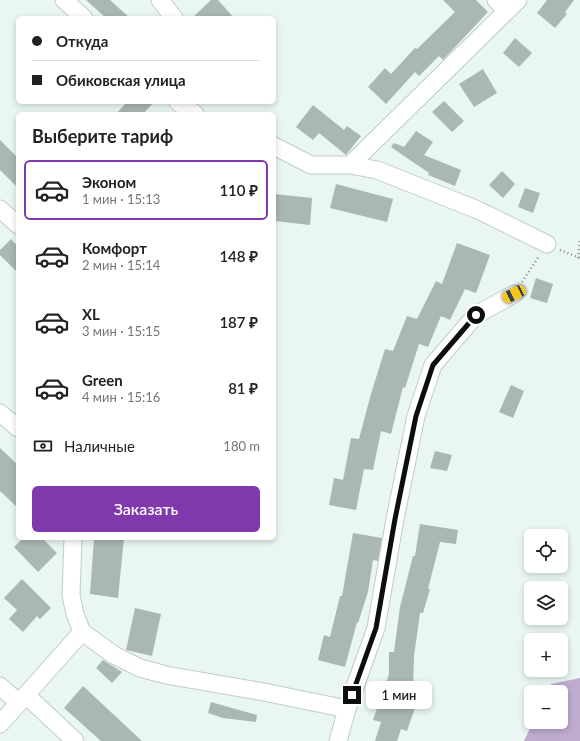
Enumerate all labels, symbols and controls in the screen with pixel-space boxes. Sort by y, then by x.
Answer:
text: Откуда [56,32,108,50]
text: Обиковская улица [56,71,186,89]
text: Выберите тариф [32,125,173,147]
icon: car [34,172,70,208]
text: Эконом [82,173,136,191]
text: 110 ₽ [219,181,258,199]
text: 1 мин · 15:13 [82,191,160,207]
icon: car [34,238,70,274]
text: Комфорт [82,239,147,257]
text: 148 ₽ [219,247,258,265]
text: 2 мин · 15:14 [82,257,160,273]
car [501,283,527,305]
icon: car [34,304,70,340]
text: XL [82,305,100,323]
route start [467,306,485,324]
text: 187 ₽ [219,313,258,331]
text: 3 мин · 15:15 [82,323,160,339]
icon: car [34,370,70,406]
text: Green [82,371,123,389]
text: 81 ₽ [228,379,258,397]
text: 4 мин · 15:16 [82,389,160,405]
icon: cash [32,435,54,457]
text: Наличные [64,437,135,455]
text: 180 m [223,438,260,454]
button: Заказать [32,486,260,532]
map controls [524,529,568,729]
button: locate [524,529,568,573]
button: layers [524,581,568,625]
button: + [524,633,568,677]
callout: 1 мин [366,681,432,709]
button: − [524,685,568,729]
route end [343,686,361,704]
text: 1 мин [382,687,416,703]

